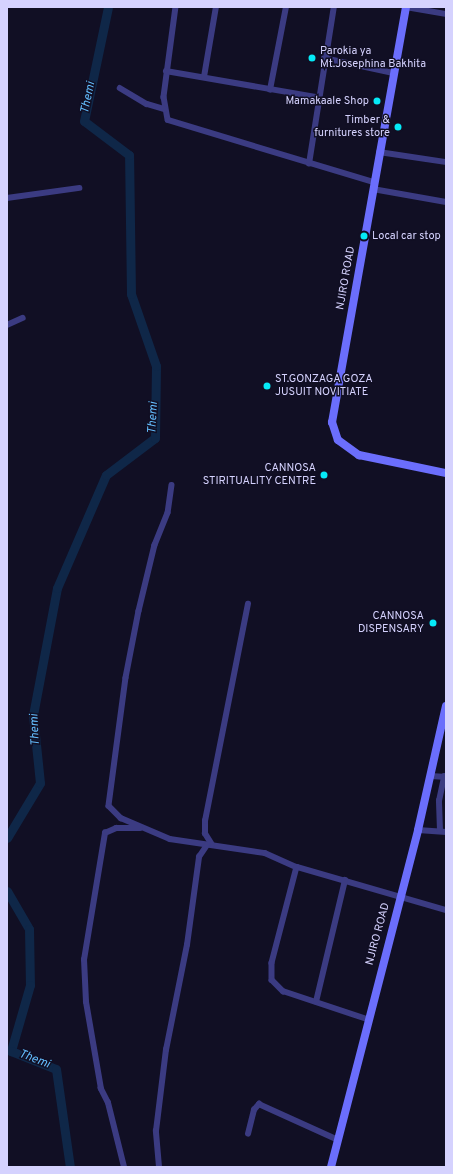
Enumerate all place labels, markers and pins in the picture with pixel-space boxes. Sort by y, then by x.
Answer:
place label: Parokia ya Mt.Josephina Bakhita [320,45,426,71]
marker: Parokia ya Mt.Josephina Bakhita [307,53,317,63]
place label: Mamakaale Shop [286,94,369,108]
marker: Mamakaale Shop [372,96,382,106]
place label: Timber & furnitures store [314,114,390,140]
marker: Timber & furnitures store [393,122,403,132]
place label: Local car stop [372,229,441,243]
marker: Local car stop [359,231,369,241]
place label: ST.GONZAGA GOZA JUSUIT NOVITIATE [275,373,373,399]
marker: ST.GONZAGA GOZA JUSUIT NOVITIATE [262,381,272,391]
place label: CANNOSA STIRITUALITY CENTRE [202,462,316,488]
marker: CANNOSA STIRITUALITY CENTRE [319,470,329,480]
place label: CANNOSA DISPENSARY [358,610,424,636]
marker: CANNOSA DISPENSARY [427,617,439,629]

